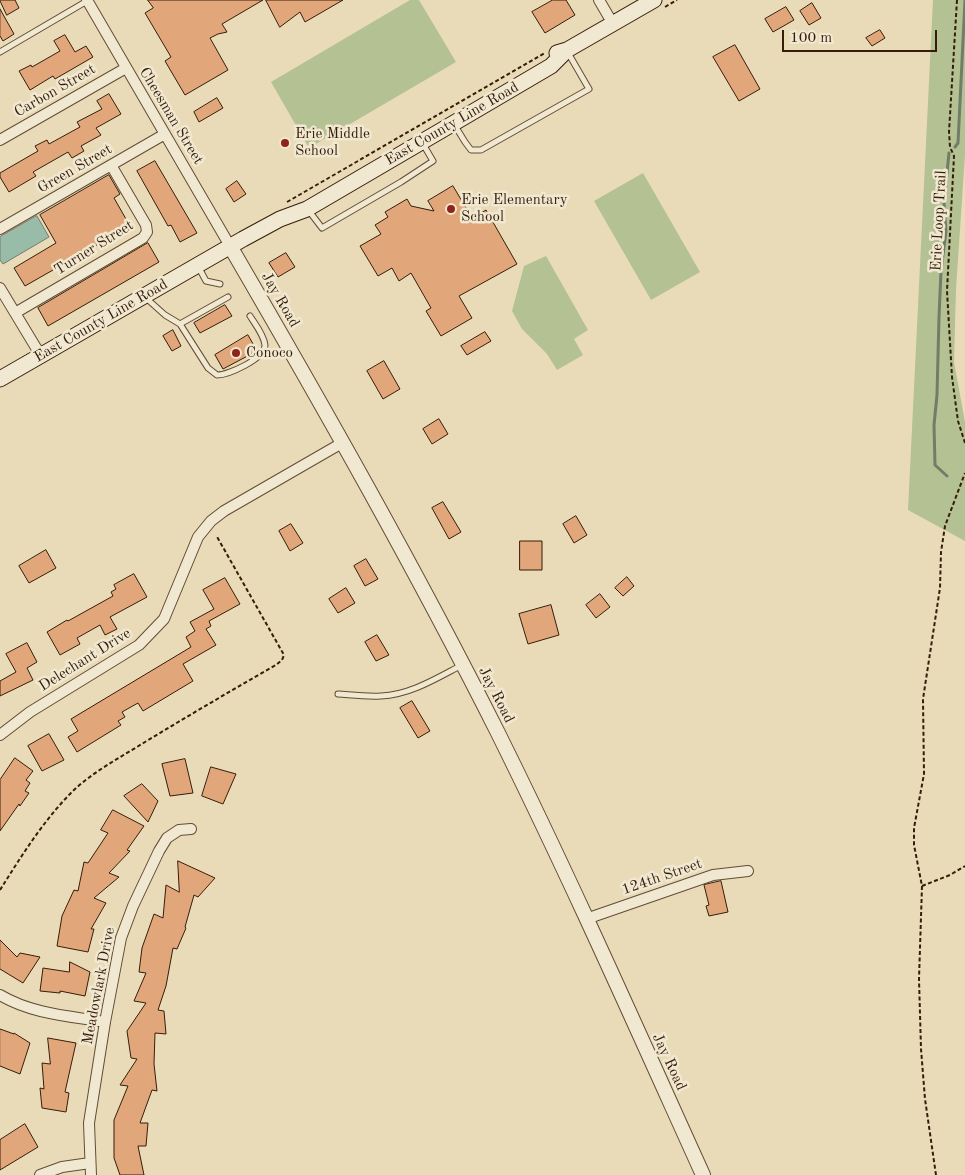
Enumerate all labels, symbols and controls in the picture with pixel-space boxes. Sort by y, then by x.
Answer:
scale bar [785,20,940,52]
text: 100 m [790,31,832,46]
street label: Carbon Street [11,61,99,121]
street label: Cheesman Street [135,64,207,168]
street label: East County Line Road [382,78,522,170]
place label: Erie Middle School [295,125,370,160]
marker: Erie Middle School [279,137,291,149]
street label: Green Street [35,141,115,197]
street label: Erie Loop Trail [927,170,951,272]
place label: Erie Elementary School [461,191,568,226]
marker: Erie Elementary School [445,203,457,215]
street label: Turner Street [51,217,137,279]
street label: Jay Road [257,269,303,331]
street label: East County Line Road [31,275,171,367]
place label: Conoco [246,344,293,362]
marker: Conoco [230,347,242,359]
street label: Delechant Drive [36,624,134,696]
street label: Jay Road [474,664,518,726]
street label: 124th Street [620,855,704,899]
street label: Meadowlark Drive [79,926,119,1046]
street label: Jay Road [648,1031,690,1093]

